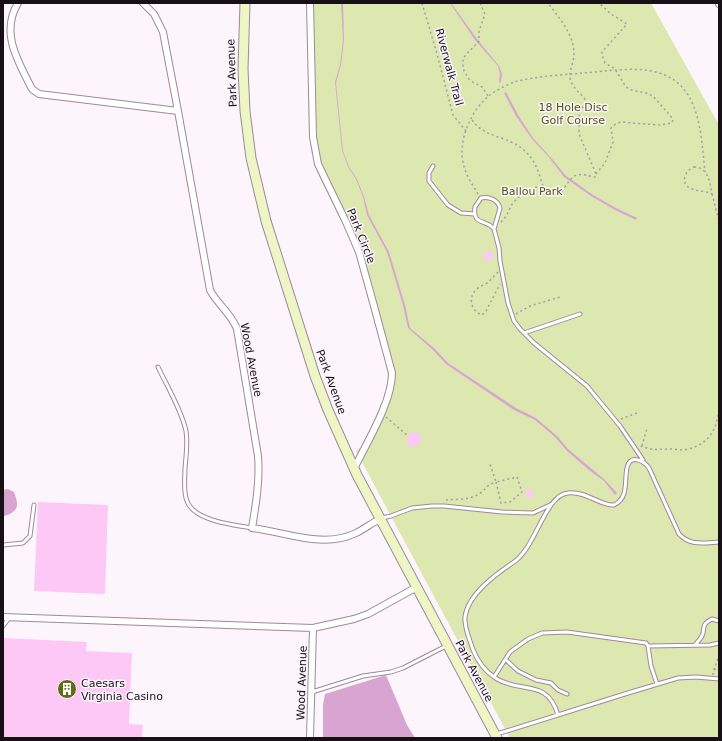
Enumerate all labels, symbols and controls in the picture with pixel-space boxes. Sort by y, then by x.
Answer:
street label: Riverwalk Trail [432,27,466,107]
street label: Park Avenue [224,38,240,107]
park label: 18 Hole Disc Golf Course [538,101,608,127]
park label: Ballou Park [501,185,563,198]
street label: Park Circle [344,207,378,266]
street label: Wood Avenue [237,322,265,398]
street label: Park Avenue [313,348,349,416]
street label: Park Avenue [452,638,496,704]
street label: Wood Avenue [294,645,310,721]
place label: Caesars Virginia Casino [81,677,163,703]
building icon: Caesars Virginia Casino [56,678,78,700]

